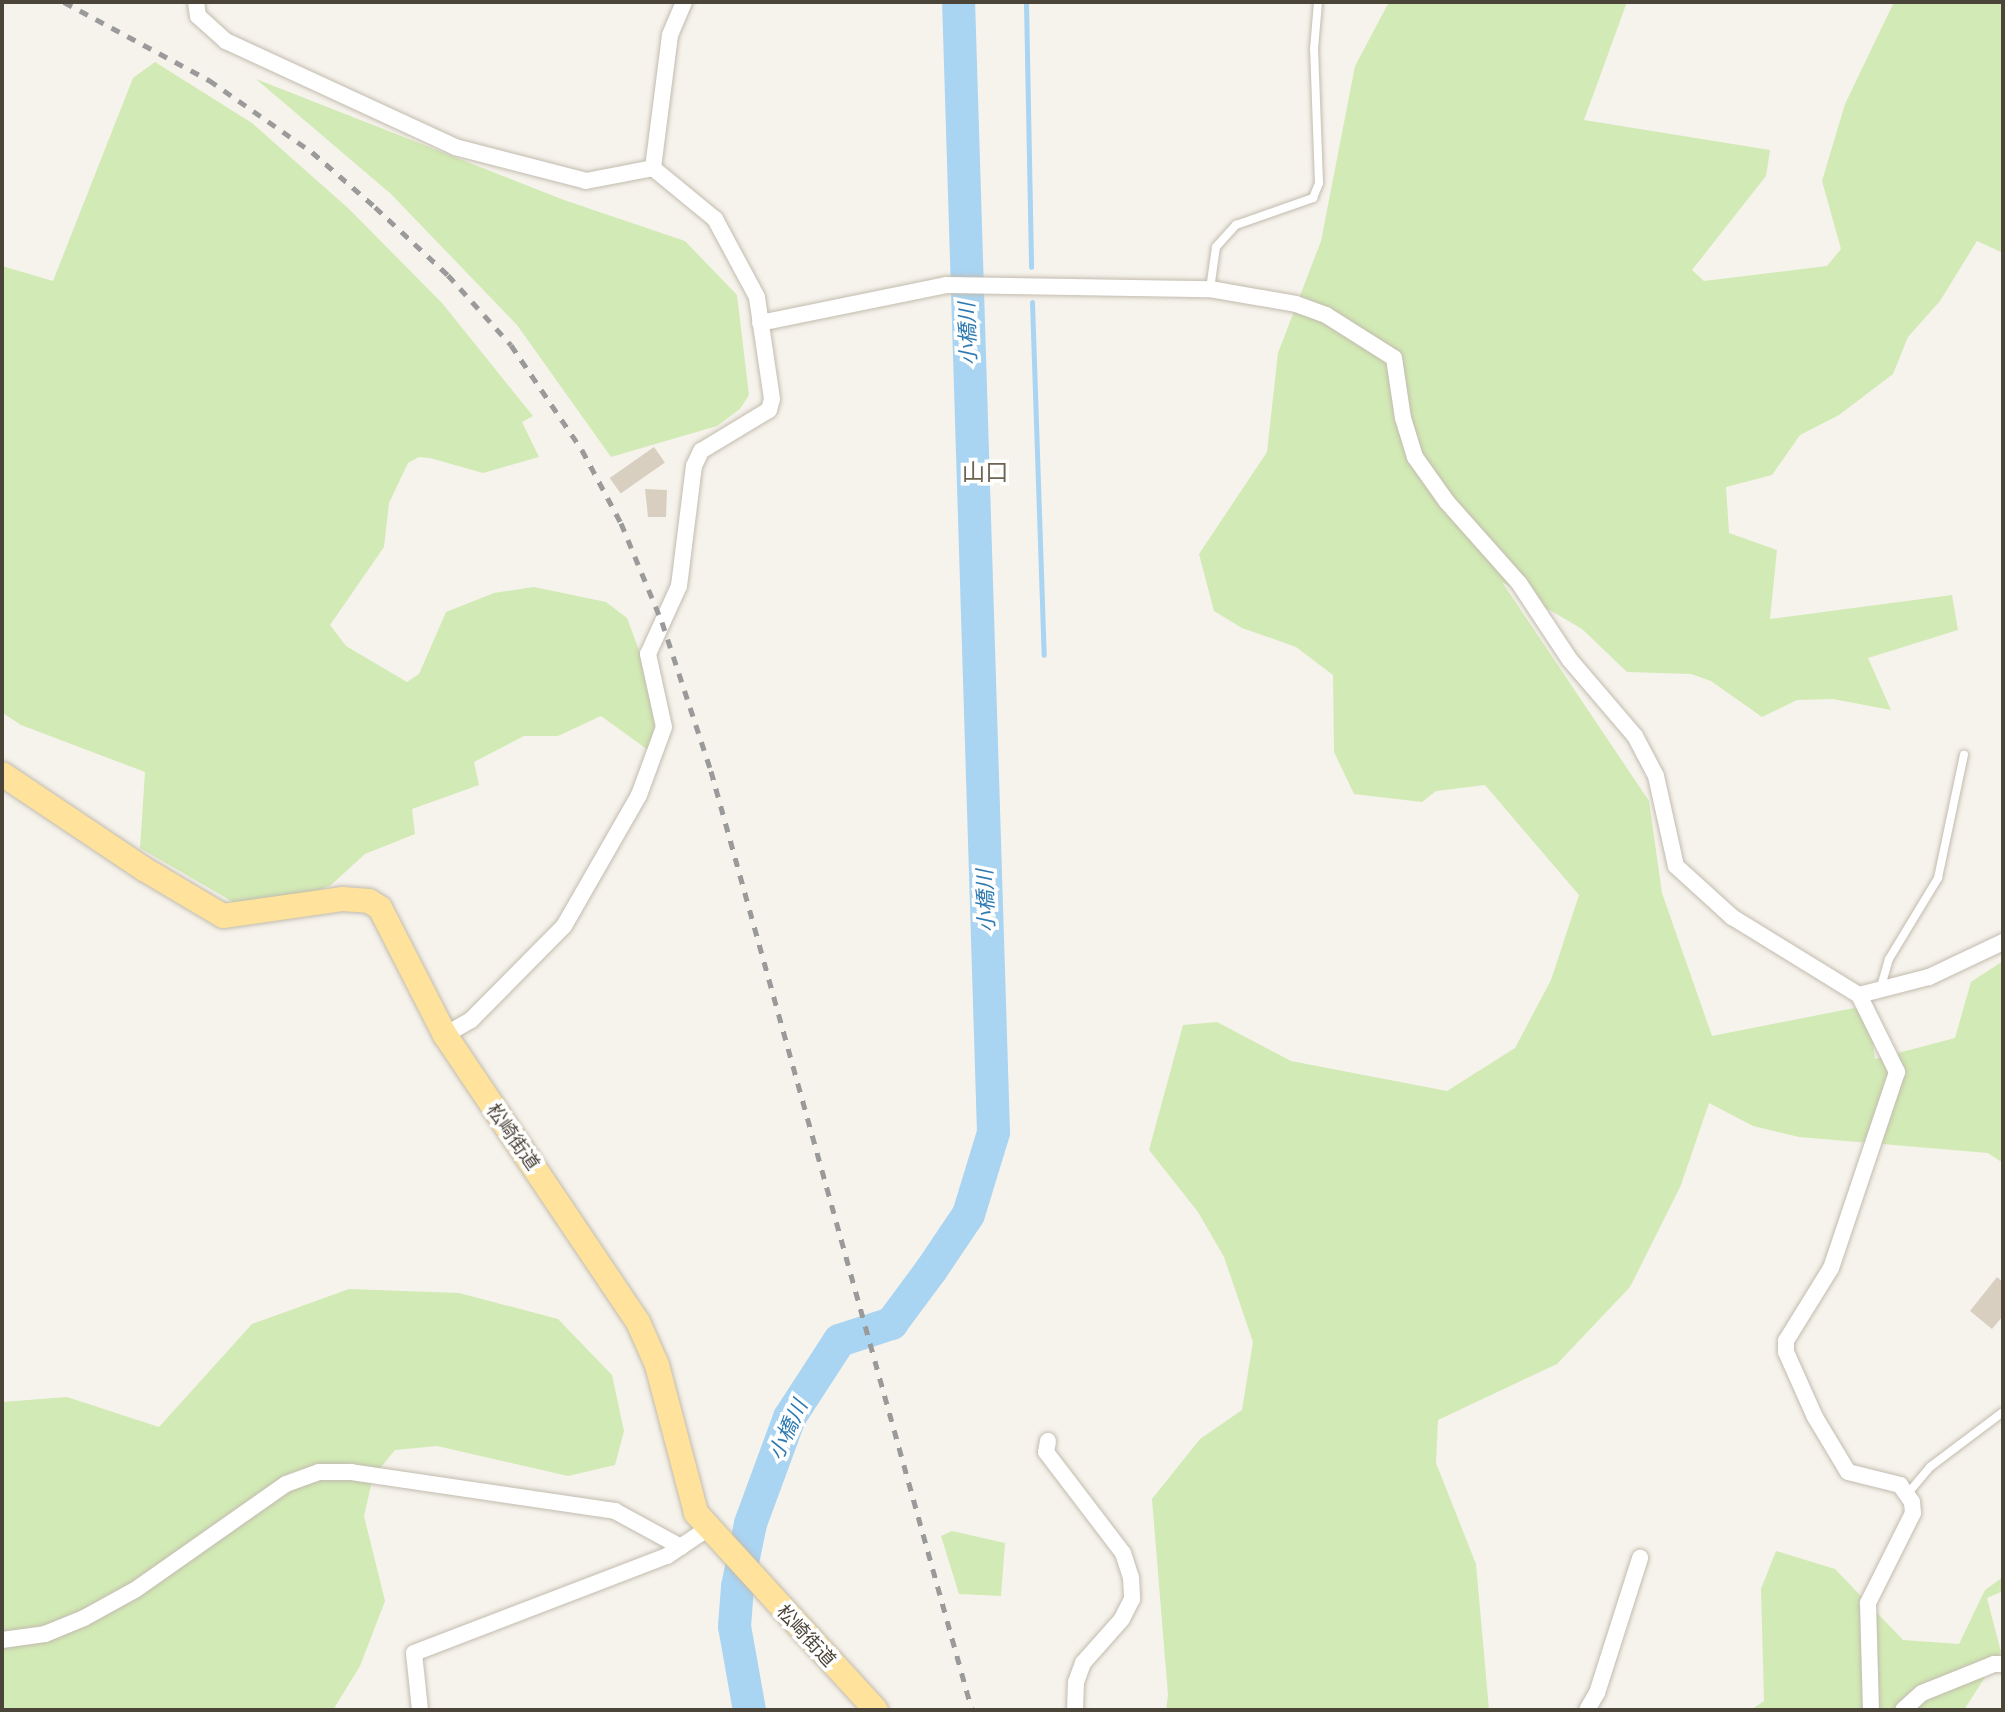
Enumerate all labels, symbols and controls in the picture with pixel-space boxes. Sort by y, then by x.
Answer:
water label: 小橋川 [954,302,982,366]
district label: 山口 [962,458,1008,486]
water label: 小橋川 [972,869,1000,933]
street label: 松崎街道 [482,1099,544,1175]
water label: 小橋川 [763,1396,813,1464]
street label: 松崎街道 [772,1600,840,1672]

